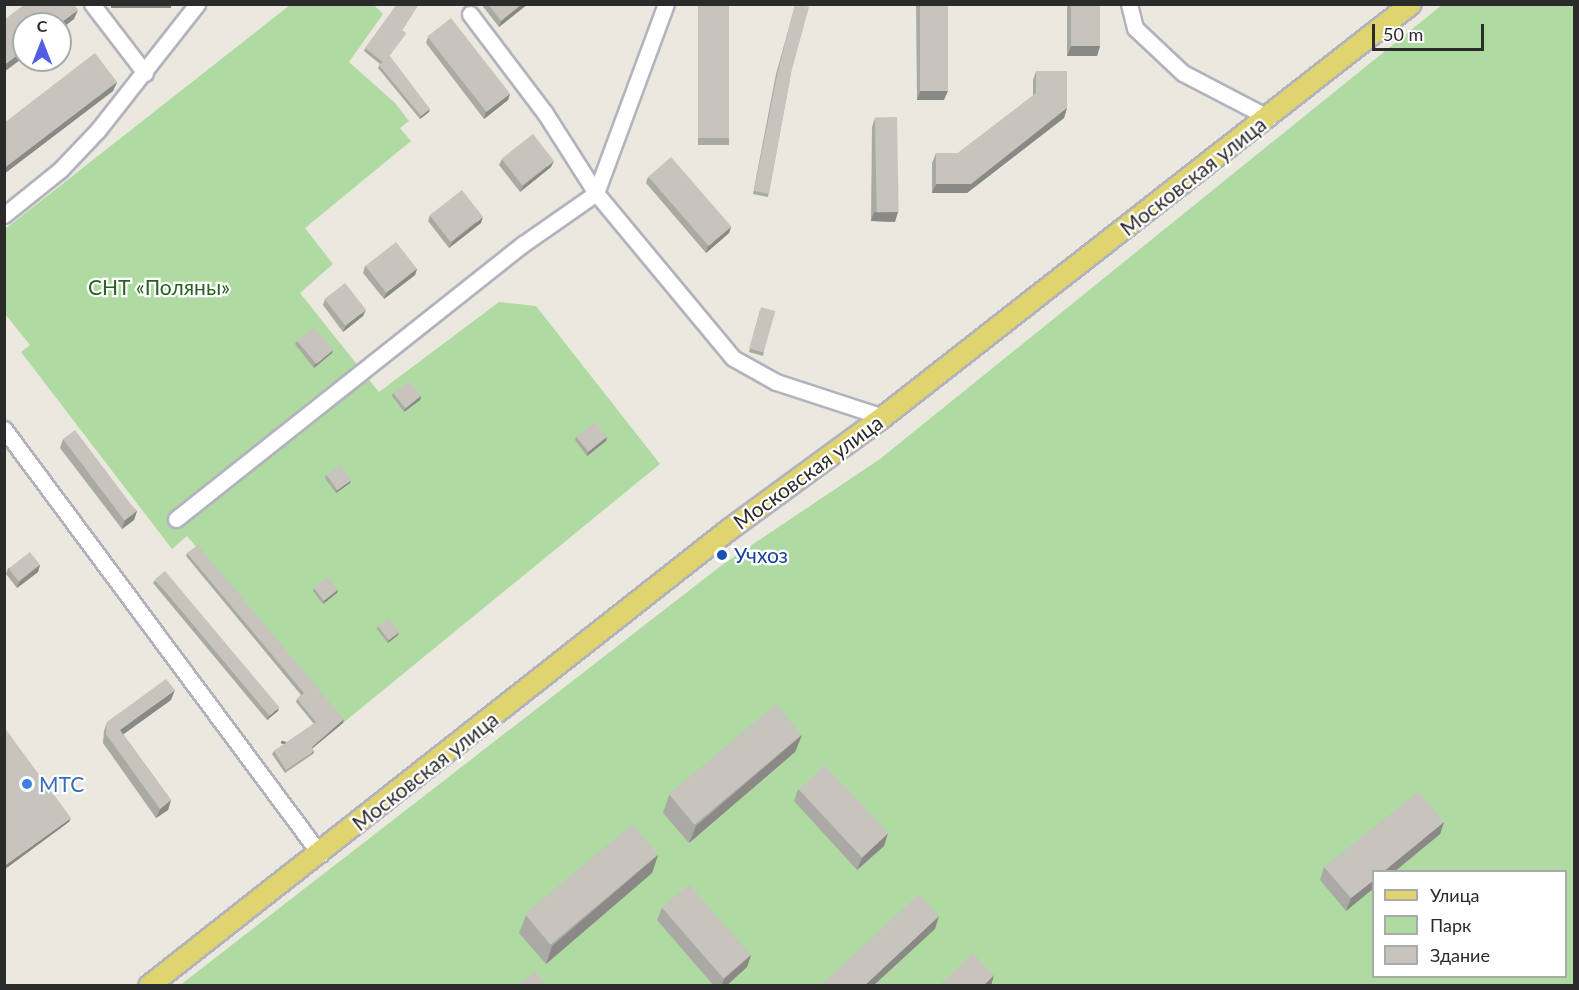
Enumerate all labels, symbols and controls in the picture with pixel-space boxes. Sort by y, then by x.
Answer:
north arrow [12,12,72,72]
scale bar [1375,12,1488,50]
text: С [37,16,47,35]
text: 50 m [1383,23,1423,45]
street label: Московская улица [1115,111,1271,241]
park label: СНТ «Поляны» [88,274,230,300]
street label: Московская улица [728,409,888,535]
place label: Учхоз [734,542,788,568]
marker: Учхоз [715,548,729,562]
street label: Московская улица [347,706,503,836]
place label: МТС [39,771,84,797]
marker: МТС [20,777,34,791]
legend [1372,870,1567,978]
text: Улица [1430,884,1480,906]
text: Парк [1430,914,1471,936]
text: Здание [1430,944,1490,966]

